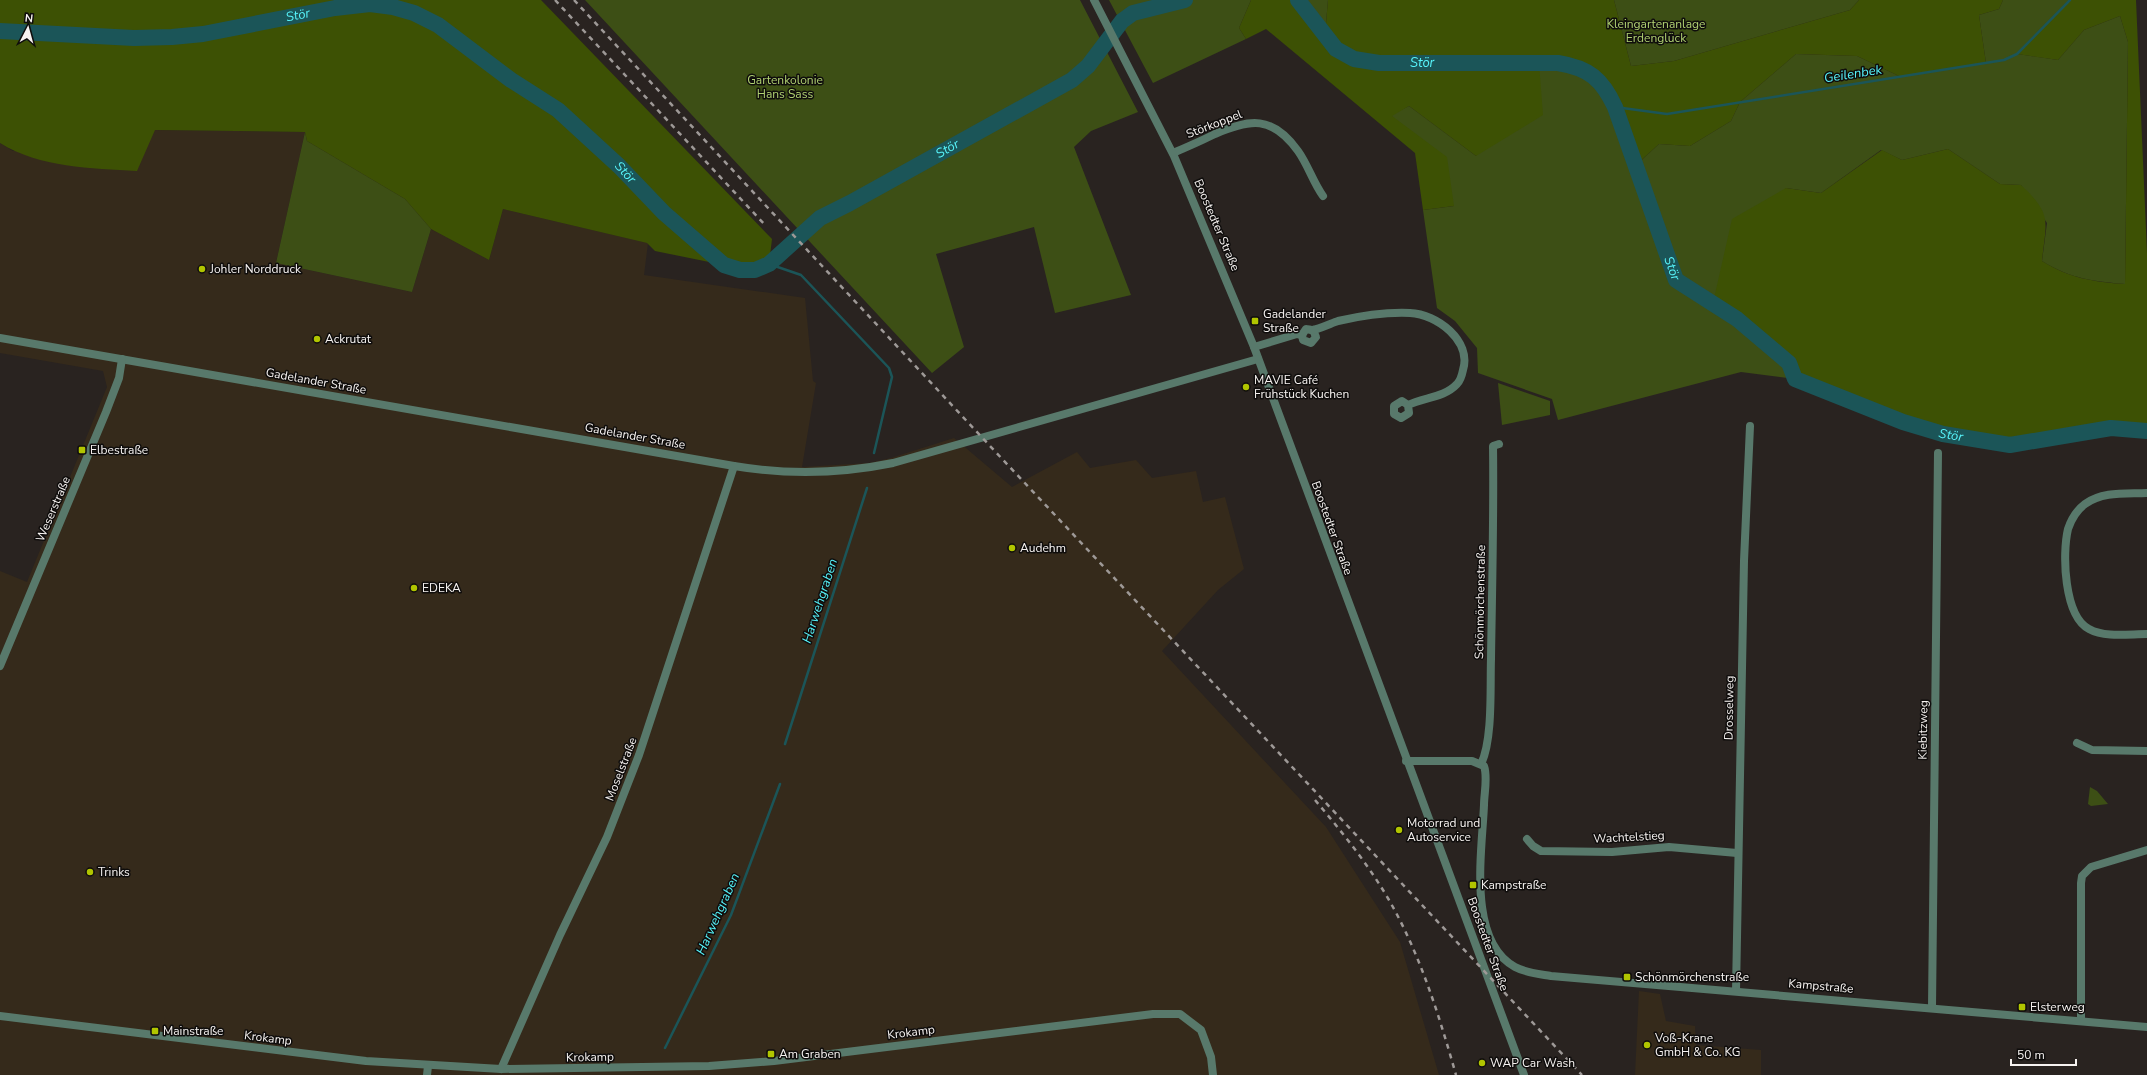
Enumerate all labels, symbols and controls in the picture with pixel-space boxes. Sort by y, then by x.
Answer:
water label: Stör [284,4,312,27]
north arrow [8,8,48,48]
text: N [24,11,34,26]
park label: Kleingartenanlage Erdenglück [1607,16,1705,46]
water label: Stör [1410,54,1435,72]
water label: Geilenbek [1823,60,1884,87]
park label: Gartenkolonie Hans Sass [747,72,823,102]
street label: Störkoppel [1184,106,1245,142]
water label: Stör [932,135,963,163]
water label: Stör [610,158,640,188]
street label: Boostedter Straße [1190,177,1244,273]
water label: Stör [1659,254,1685,283]
place label: Johler Norddruck [209,261,302,277]
marker: Johler Norddruck [197,264,207,274]
place label: Gadelander Straße [1263,306,1327,336]
marker: Gadelander Straße [1250,316,1260,326]
place label: Ackrutat [325,331,372,347]
marker: Ackrutat [312,334,322,344]
street label: Gadelander Straße [264,364,368,398]
place label: MAVIE Café Frühstück Kuchen [1254,372,1349,402]
marker: MAVIE Café Frühstück Kuchen [1241,382,1251,392]
street label: Gadelander Straße [583,419,687,453]
water label: Stör [1936,424,1965,446]
place label: Elbestraße [90,442,148,458]
marker: Elbestraße [77,445,87,455]
street label: Weserstraße [32,474,74,544]
street label: Boostedter Straße [1308,479,1356,577]
place label: Audehm [1020,540,1066,556]
marker: Audehm [1007,543,1017,553]
street label: Schönmörchenstraße [1471,545,1489,659]
water label: Harwehgraben [798,556,842,646]
place label: EDEKA [422,580,461,596]
marker: EDEKA [409,583,419,593]
street label: Drosselweg [1720,676,1738,740]
street label: Kiebitzweg [1914,700,1932,760]
street label: Moselstraße [602,735,640,803]
place label: Motorrad und Autoservice [1407,815,1480,845]
marker: Motorrad und Autoservice [1394,825,1404,835]
street label: Wachtelstieg [1593,827,1665,847]
place label: Trinks [98,864,130,880]
marker: Trinks [85,867,95,877]
water label: Harwehgraben [692,870,744,958]
place label: Kampstraße [1481,877,1546,893]
marker: Kampstraße [1468,880,1478,890]
street label: Boostedter Straße [1464,895,1512,993]
place label: Schönmörchenstraße [1635,969,1749,985]
marker: Schönmörchenstraße [1622,972,1632,982]
street label: Kampstraße [1788,975,1854,997]
place label: Elsterweg [2030,999,2085,1015]
marker: Elsterweg [2017,1002,2027,1012]
street label: Krokamp [886,1021,936,1043]
place label: Mainstraße [163,1023,224,1039]
marker: Mainstraße [150,1026,160,1036]
street label: Krokamp [243,1027,293,1049]
place label: Voß-Krane GmbH & Co. KG [1654,1030,1740,1060]
marker: Voß-Krane GmbH & Co. KG [1642,1040,1652,1050]
scale bar [2011,1041,2076,1067]
place label: Am Graben [779,1046,841,1062]
text: 50 m [2017,1047,2045,1063]
street label: Krokamp [566,1049,614,1065]
marker: Am Graben [766,1049,776,1059]
place label: WAP Car Wash [1490,1055,1575,1071]
marker: WAP Car Wash [1477,1058,1487,1068]

